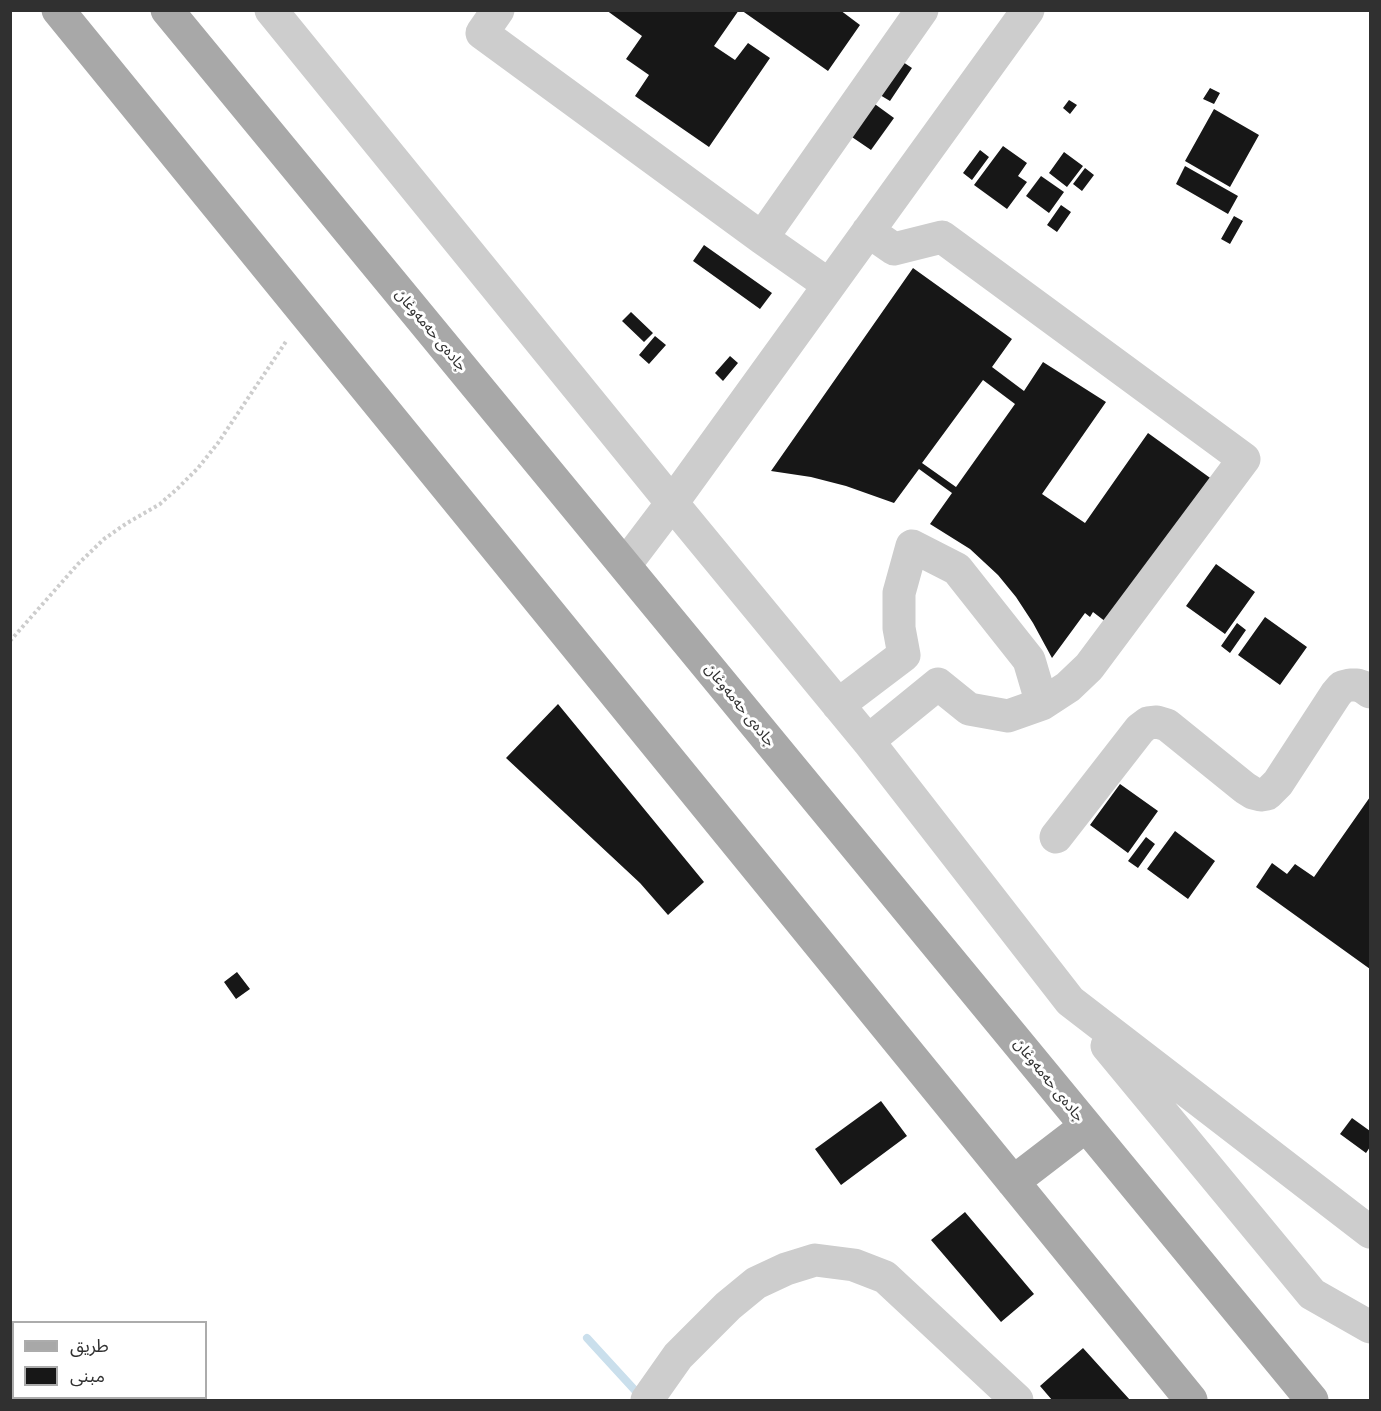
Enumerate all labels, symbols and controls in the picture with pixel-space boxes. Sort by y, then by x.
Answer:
street label: جادەی حەمەوغان [391,285,471,375]
street label: جادەی حەمەوغان [701,660,779,750]
street label: جادەی حەمەوغان [1010,1035,1088,1125]
legend [12,1321,207,1399]
text: طريق [70,1334,109,1356]
text: مبنى [70,1364,105,1386]

